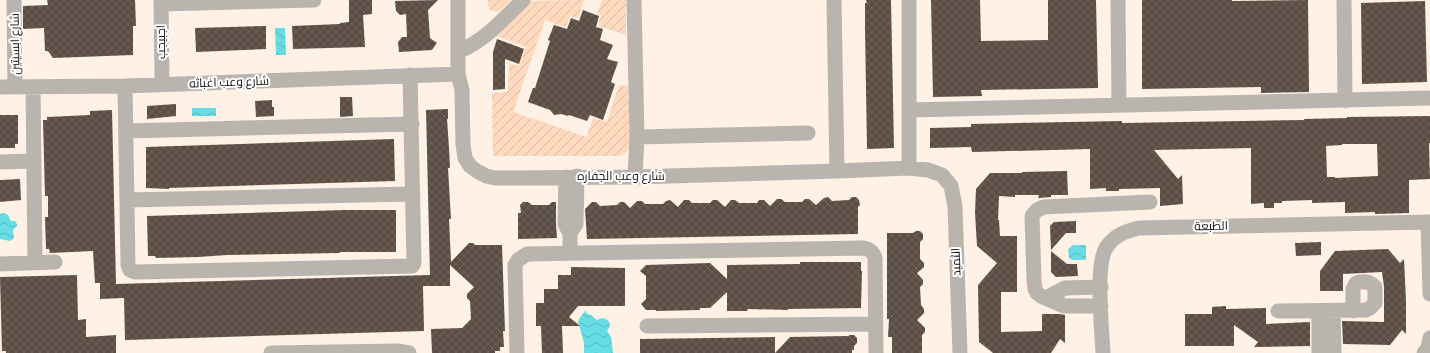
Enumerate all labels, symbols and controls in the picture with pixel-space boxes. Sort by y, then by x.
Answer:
street label: شارع ابسيتين [7,13,24,75]
street label: اجبيجب [154,25,168,59]
street label: شارع وعب اغباثه [189,74,269,91]
street label: شارع وعب الجفاره [577,169,665,184]
street label: الطبعة [1194,219,1228,233]
street label: الثميد [949,248,963,276]

